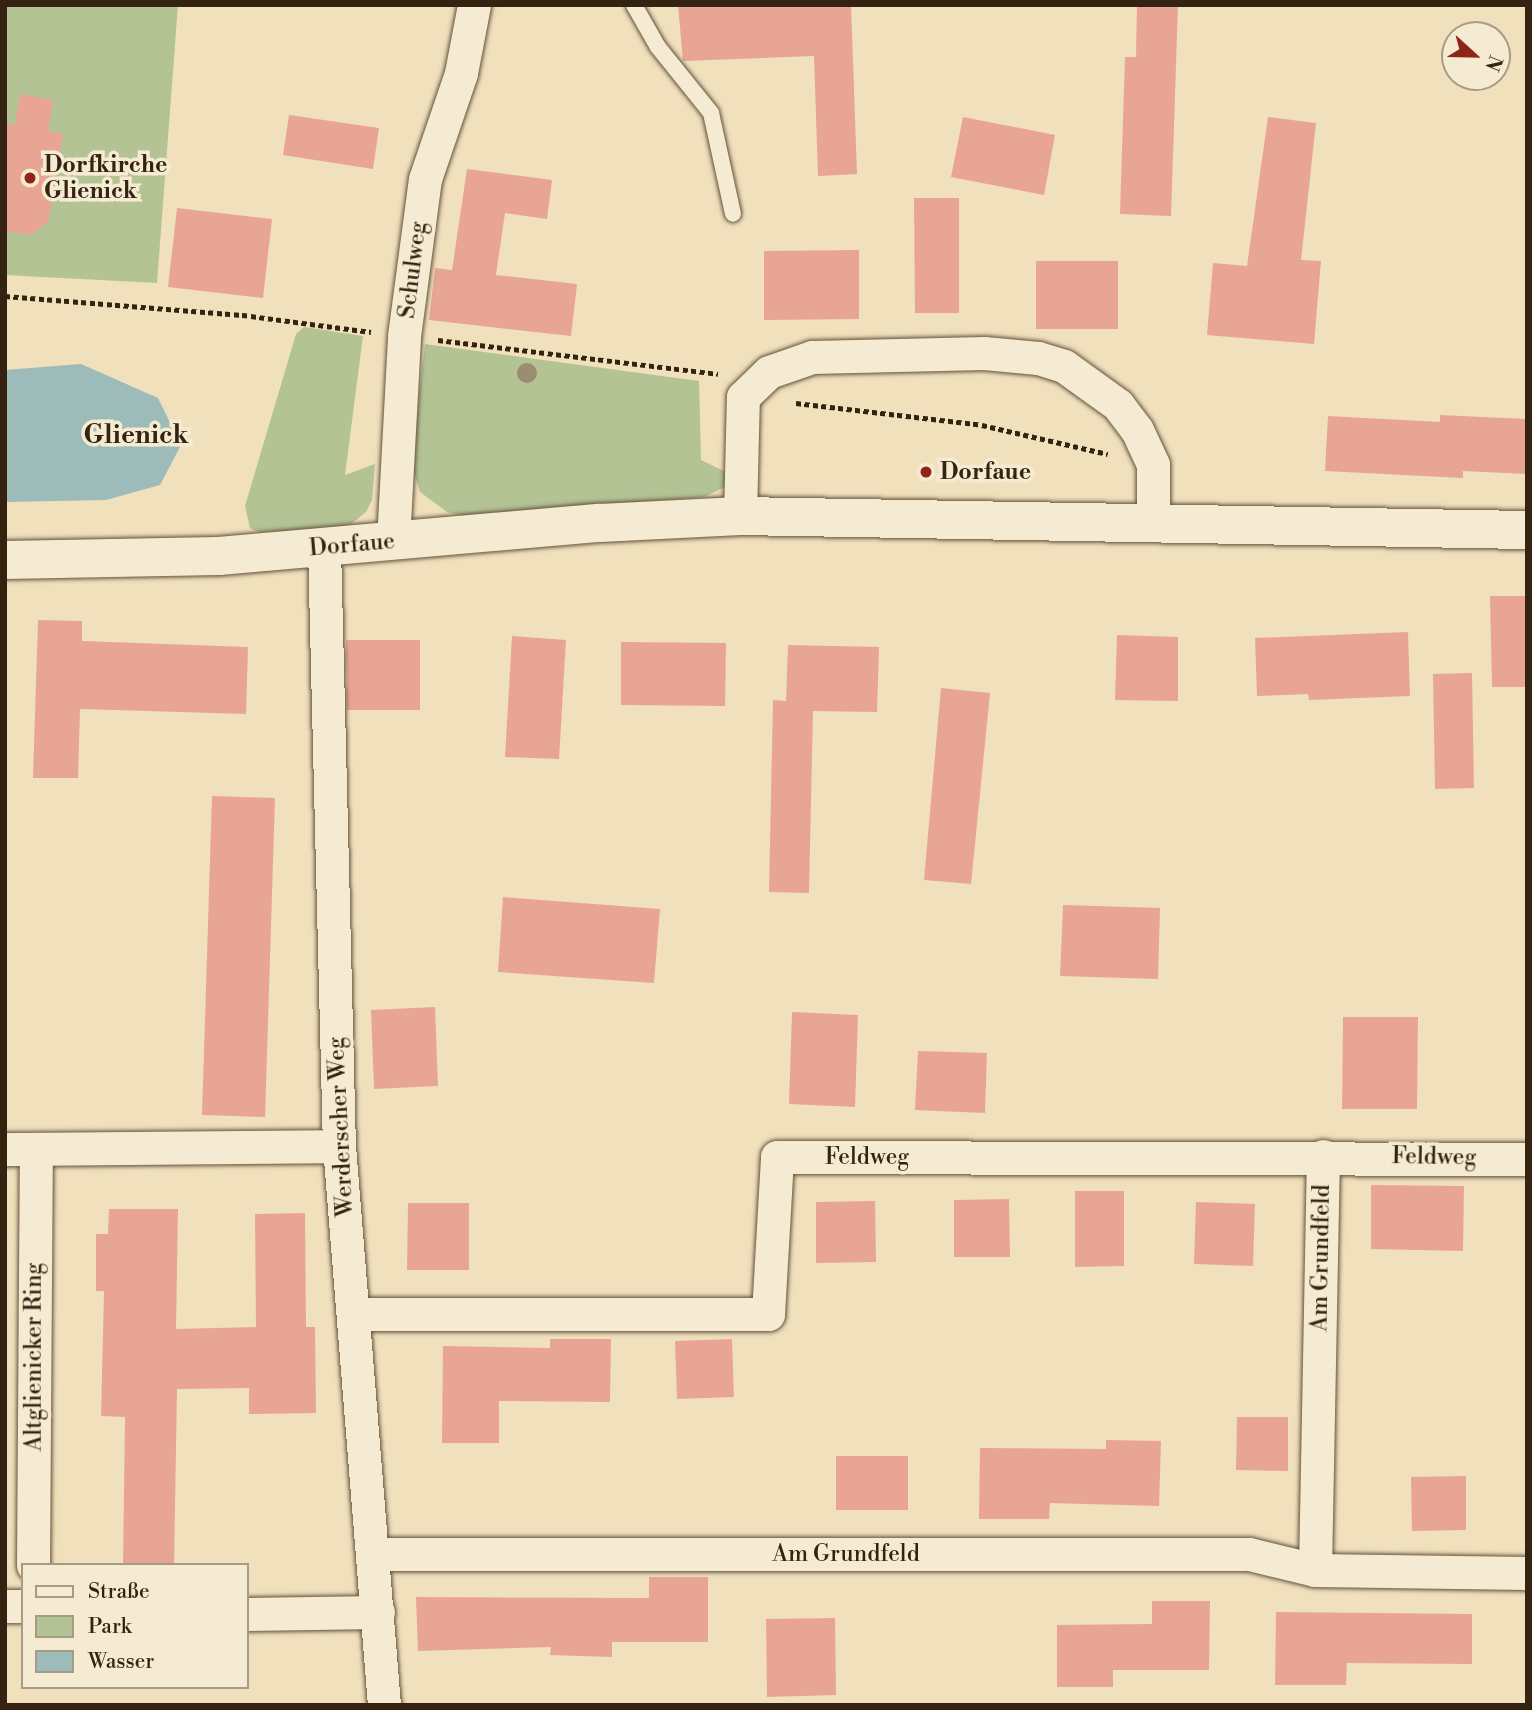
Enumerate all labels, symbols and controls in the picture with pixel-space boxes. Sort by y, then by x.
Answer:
north arrow [1441,21,1511,91]
text: N [1480,52,1508,75]
place label: Dorfkirche Glienick [44,151,167,205]
marker: Dorfkirche Glienick [22,170,38,186]
street label: Schulweg [393,220,433,320]
district label: Glienick [84,420,188,452]
place label: Dorfaue [940,458,1031,486]
marker: Dorfaue [918,464,934,480]
street label: Dorfaue [308,528,396,562]
street label: Werderscher Weg [323,1037,359,1217]
street label: Feldweg [1391,1142,1477,1172]
street label: Feldweg [825,1143,909,1171]
street label: Am Grundfeld [1306,1184,1336,1332]
street label: Altglienicker Ring [20,1263,48,1451]
street label: Am Grundfeld [772,1540,920,1568]
legend [21,1563,248,1689]
text: Straße [88,1579,150,1605]
text: Park [88,1614,132,1640]
text: Wasser [88,1649,154,1675]

